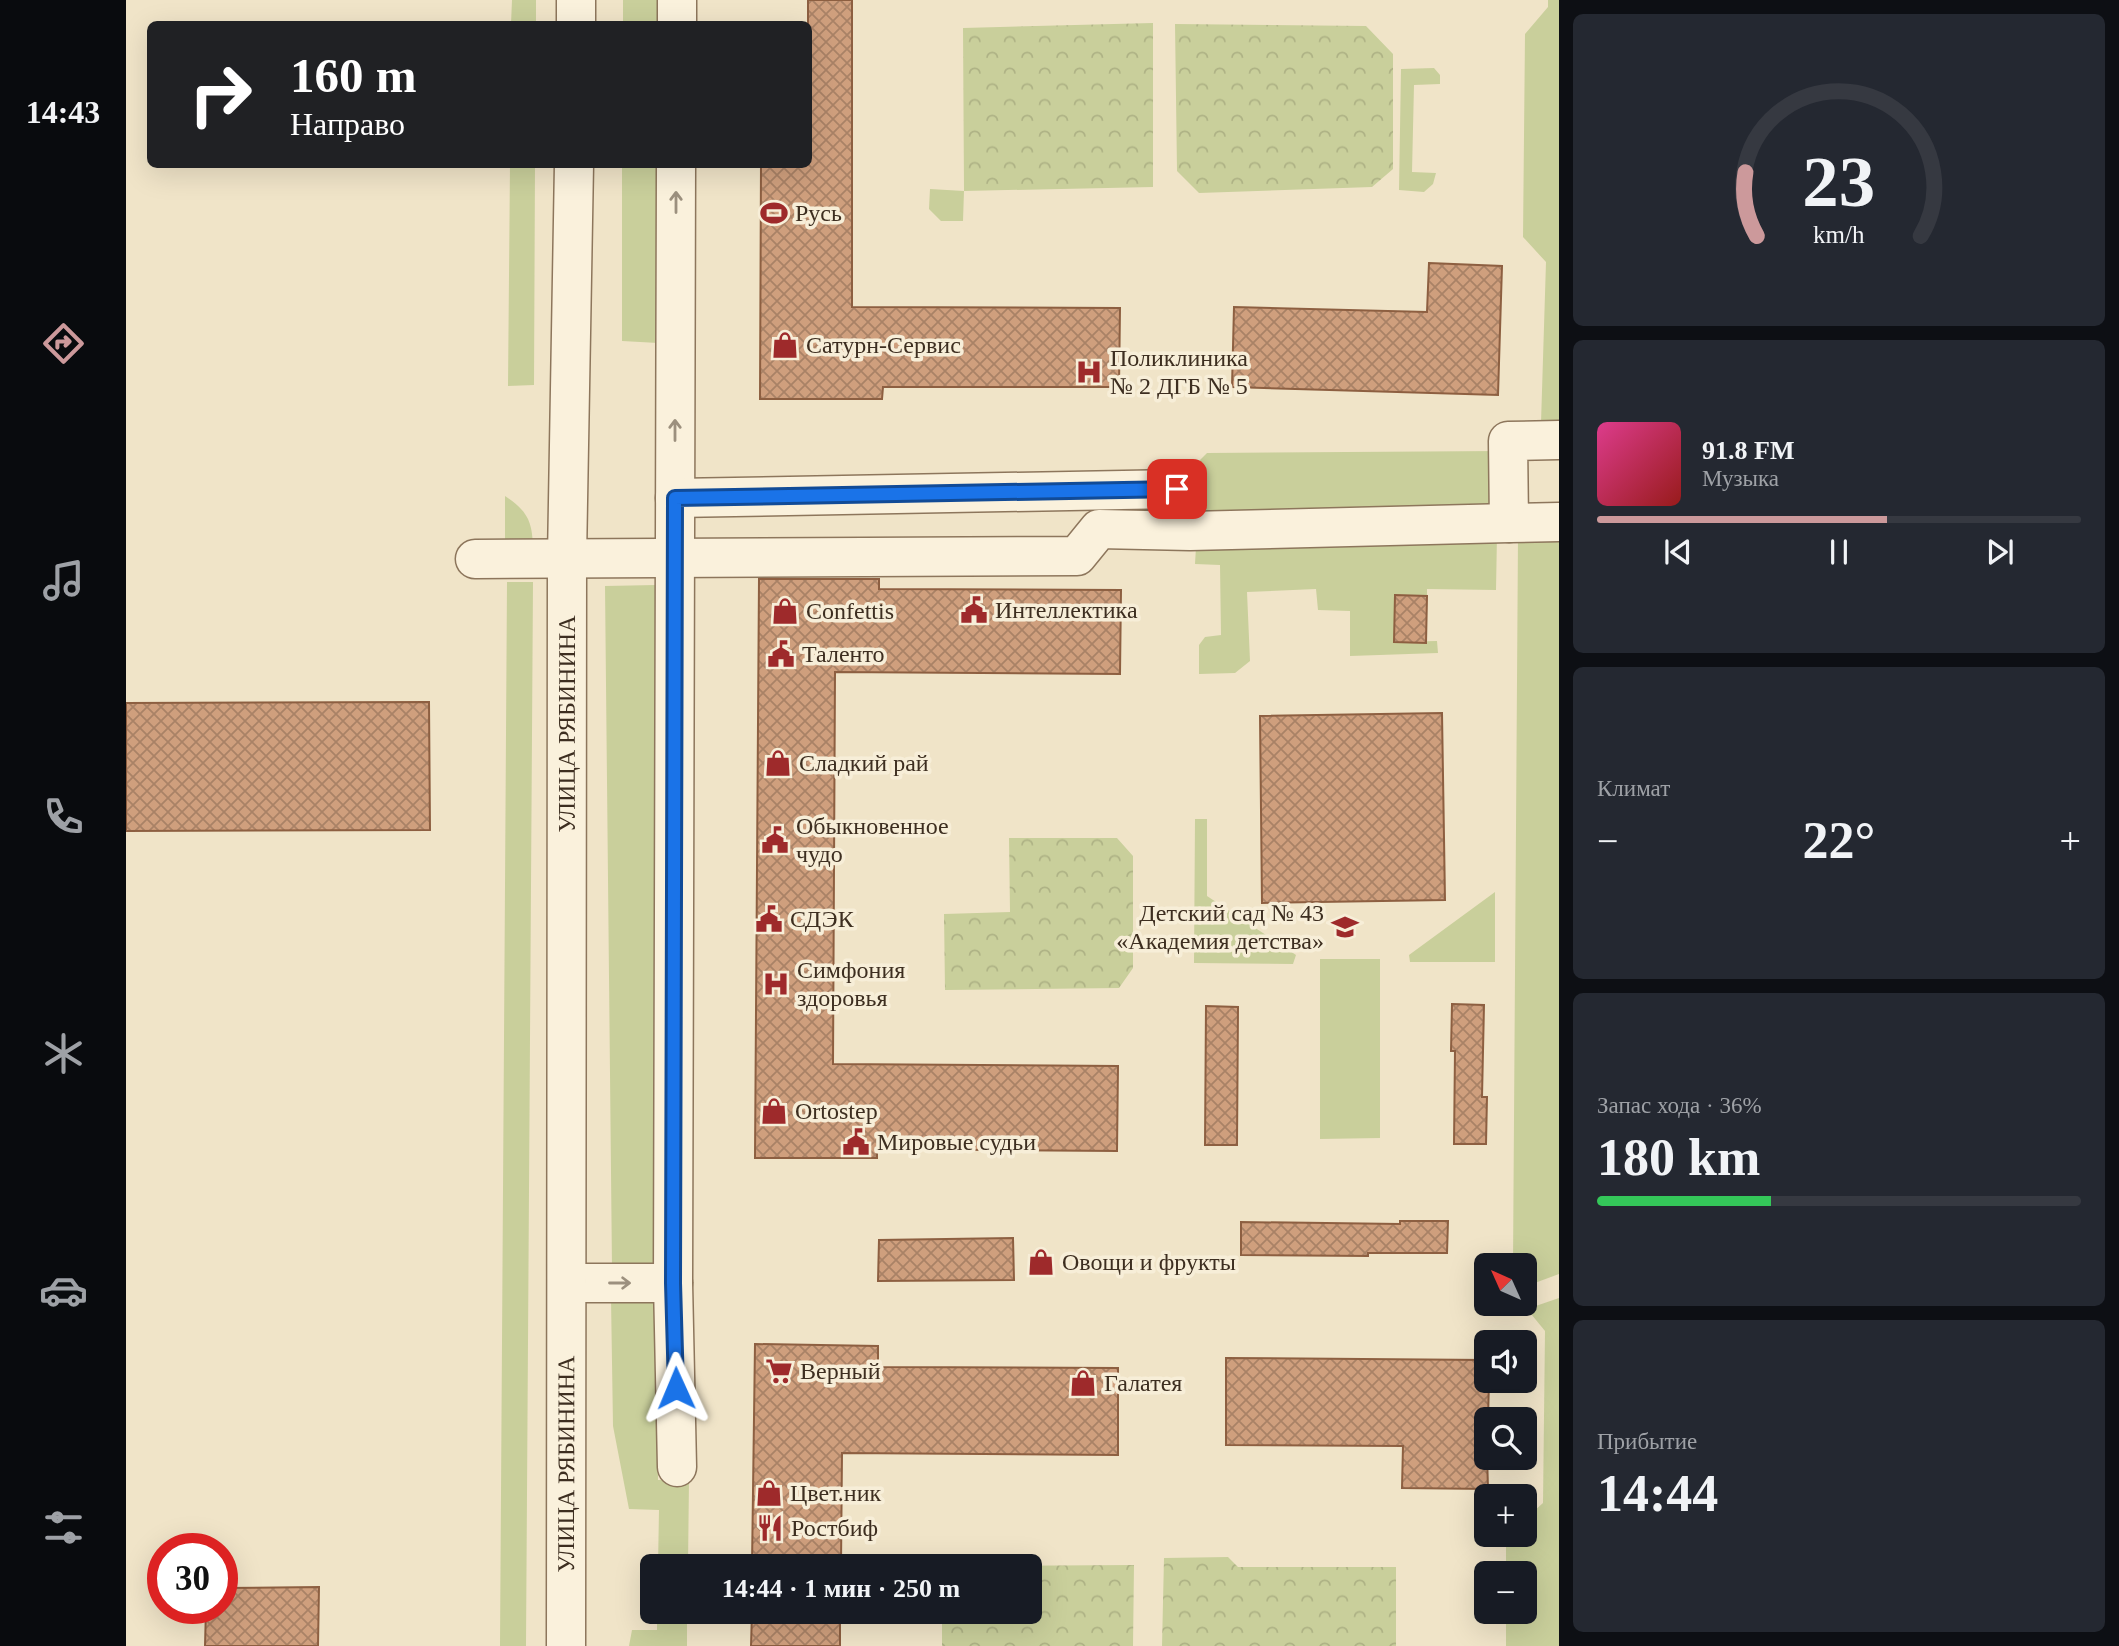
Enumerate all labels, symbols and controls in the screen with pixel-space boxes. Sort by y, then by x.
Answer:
text: 160 m [290,48,417,103]
icon: right [175,49,266,140]
text: 14:43 [26,94,100,130]
text: Направо [290,106,405,142]
text: 23 [1803,142,1875,223]
one-way arrow [669,191,683,214]
sports icon: Русь [759,198,789,228]
place label: Русь [795,200,842,226]
text: km/h [1813,221,1865,248]
icon: directions [39,319,88,368]
shop icon: Сатурн-Сервис [770,330,800,360]
place label: Сатурн-Сервис [806,332,961,358]
place label: Поликлиника № 2 ДГБ № 5 [1110,345,1248,399]
hospital icon: Поликлиника № 2 ДГБ № 5 [1074,357,1104,387]
one-way arrow [668,419,682,442]
text: 91.8 FM [1702,436,1794,465]
pin [1147,459,1207,519]
text: Музыка [1702,466,1779,491]
icon: arrive [1158,470,1196,508]
icon: previous [1659,533,1697,571]
icon: pause [1820,533,1858,571]
icon: next [1981,533,2019,571]
icon: music [39,556,88,605]
public building icon: Интеллектика [959,595,989,625]
shop icon: Confettis [770,596,800,626]
place label: Интеллектика [995,597,1138,623]
place label: Confettis [806,598,894,624]
street label: УЛИЦА РЯБИНИНА [554,615,580,832]
public building icon: Таленто [766,639,796,669]
place label: Таленто [802,641,885,667]
shop icon: Сладкий рай [763,748,793,778]
place label: Сладкий рай [799,750,929,776]
text: Климат [1597,776,1670,801]
icon: phone [39,792,88,841]
text: 22° [1803,812,1875,869]
place label: Обыкновенное чудо [796,813,949,867]
text: − [1597,820,1618,862]
text: + [2060,820,2081,862]
public building icon: Обыкновенное чудо [760,825,790,855]
place label: Детский сад № 43 «Академия детства» [1116,900,1324,954]
public building icon: СДЭК [754,904,784,934]
place label: СДЭК [790,906,855,932]
school or university icon: Детский сад № 43 «Академия детства» [1330,912,1360,942]
place label: Симфония здоровья [797,957,905,1011]
hospital icon: Симфония здоровья [761,969,791,999]
icon: climate [39,1029,88,1078]
text: Запас хода · 36% [1597,1093,1762,1118]
shop icon: Ortostep [759,1096,789,1126]
place label: Ortostep [795,1098,878,1124]
public building icon: Мировые судьи [841,1127,871,1157]
place label: Мировые судьи [877,1129,1036,1155]
text: 180 km [1597,1129,1760,1186]
shop icon: Овощи и фрукты [1026,1247,1056,1277]
place label: Овощи и фрукты [1062,1249,1236,1275]
north arrow [1474,1253,1536,1316]
map controls [1474,1253,1537,1624]
icon: car [39,1266,88,1315]
one-way arrow [608,1276,631,1290]
button: sound [1474,1330,1537,1393]
position arrow [639,1351,713,1425]
street label: УЛИЦА РЯБИНИНА [553,1355,579,1572]
supermarket icon: Верный [764,1356,794,1386]
place label: Верный [800,1358,881,1384]
shop icon: Галатея [1068,1368,1098,1398]
place label: Галатея [1104,1370,1182,1396]
button: search [1474,1407,1537,1470]
text: Прибытие [1597,1429,1697,1454]
text: 14:44 [1597,1465,1718,1522]
shop icon: Цвет.ник [754,1478,784,1508]
place label: Цвет.ник [790,1480,882,1506]
button: + [1474,1484,1537,1547]
icon: filters [39,1503,88,1552]
restaurant icon: Ростбиф [755,1513,785,1543]
place label: Ростбиф [791,1515,878,1541]
speed limit sign: 30 [147,1533,238,1624]
button: − [1474,1561,1537,1624]
text: 14:44 · 1 мин · 250 m [722,1574,960,1603]

